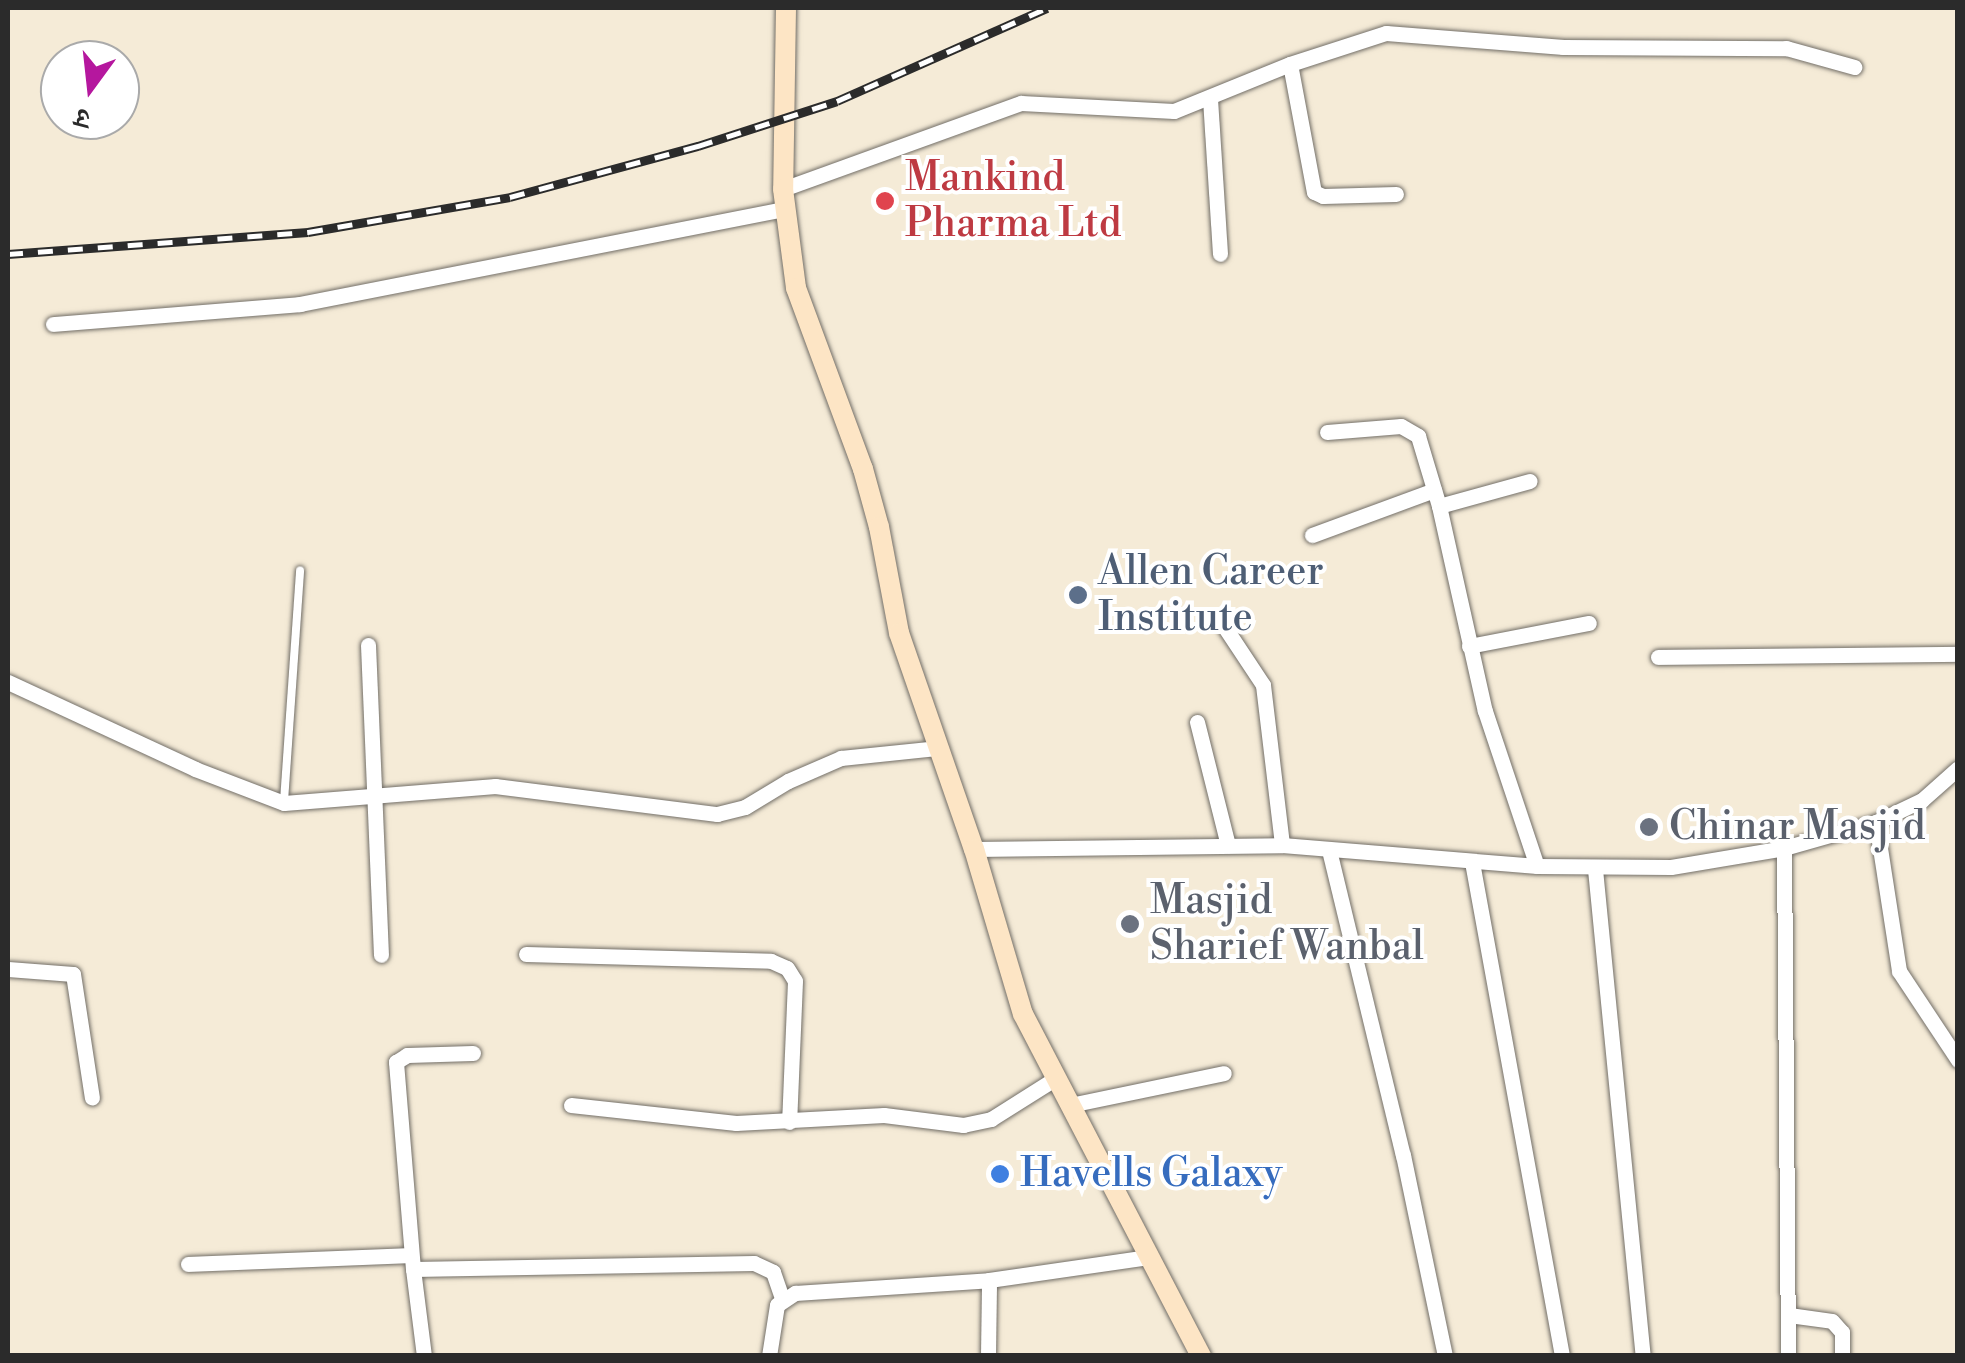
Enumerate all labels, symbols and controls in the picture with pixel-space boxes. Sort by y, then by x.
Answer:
north arrow [40,40,140,140]
text: उ [71,99,94,136]
place label: Mankind Pharma Ltd [905,154,1121,248]
marker: Mankind Pharma Ltd [874,190,896,212]
place label: Allen Career Institute [1098,548,1324,642]
marker: Allen Career Institute [1067,584,1089,606]
place label: Chinar Masjid [1669,803,1925,851]
marker: Chinar Masjid [1638,816,1660,838]
place label: Masjid Sharief Wanbal [1150,877,1424,971]
marker: Masjid Sharief Wanbal [1119,913,1141,935]
place label: Havells Galaxy [1020,1150,1282,1198]
marker: Havells Galaxy [989,1163,1011,1185]

